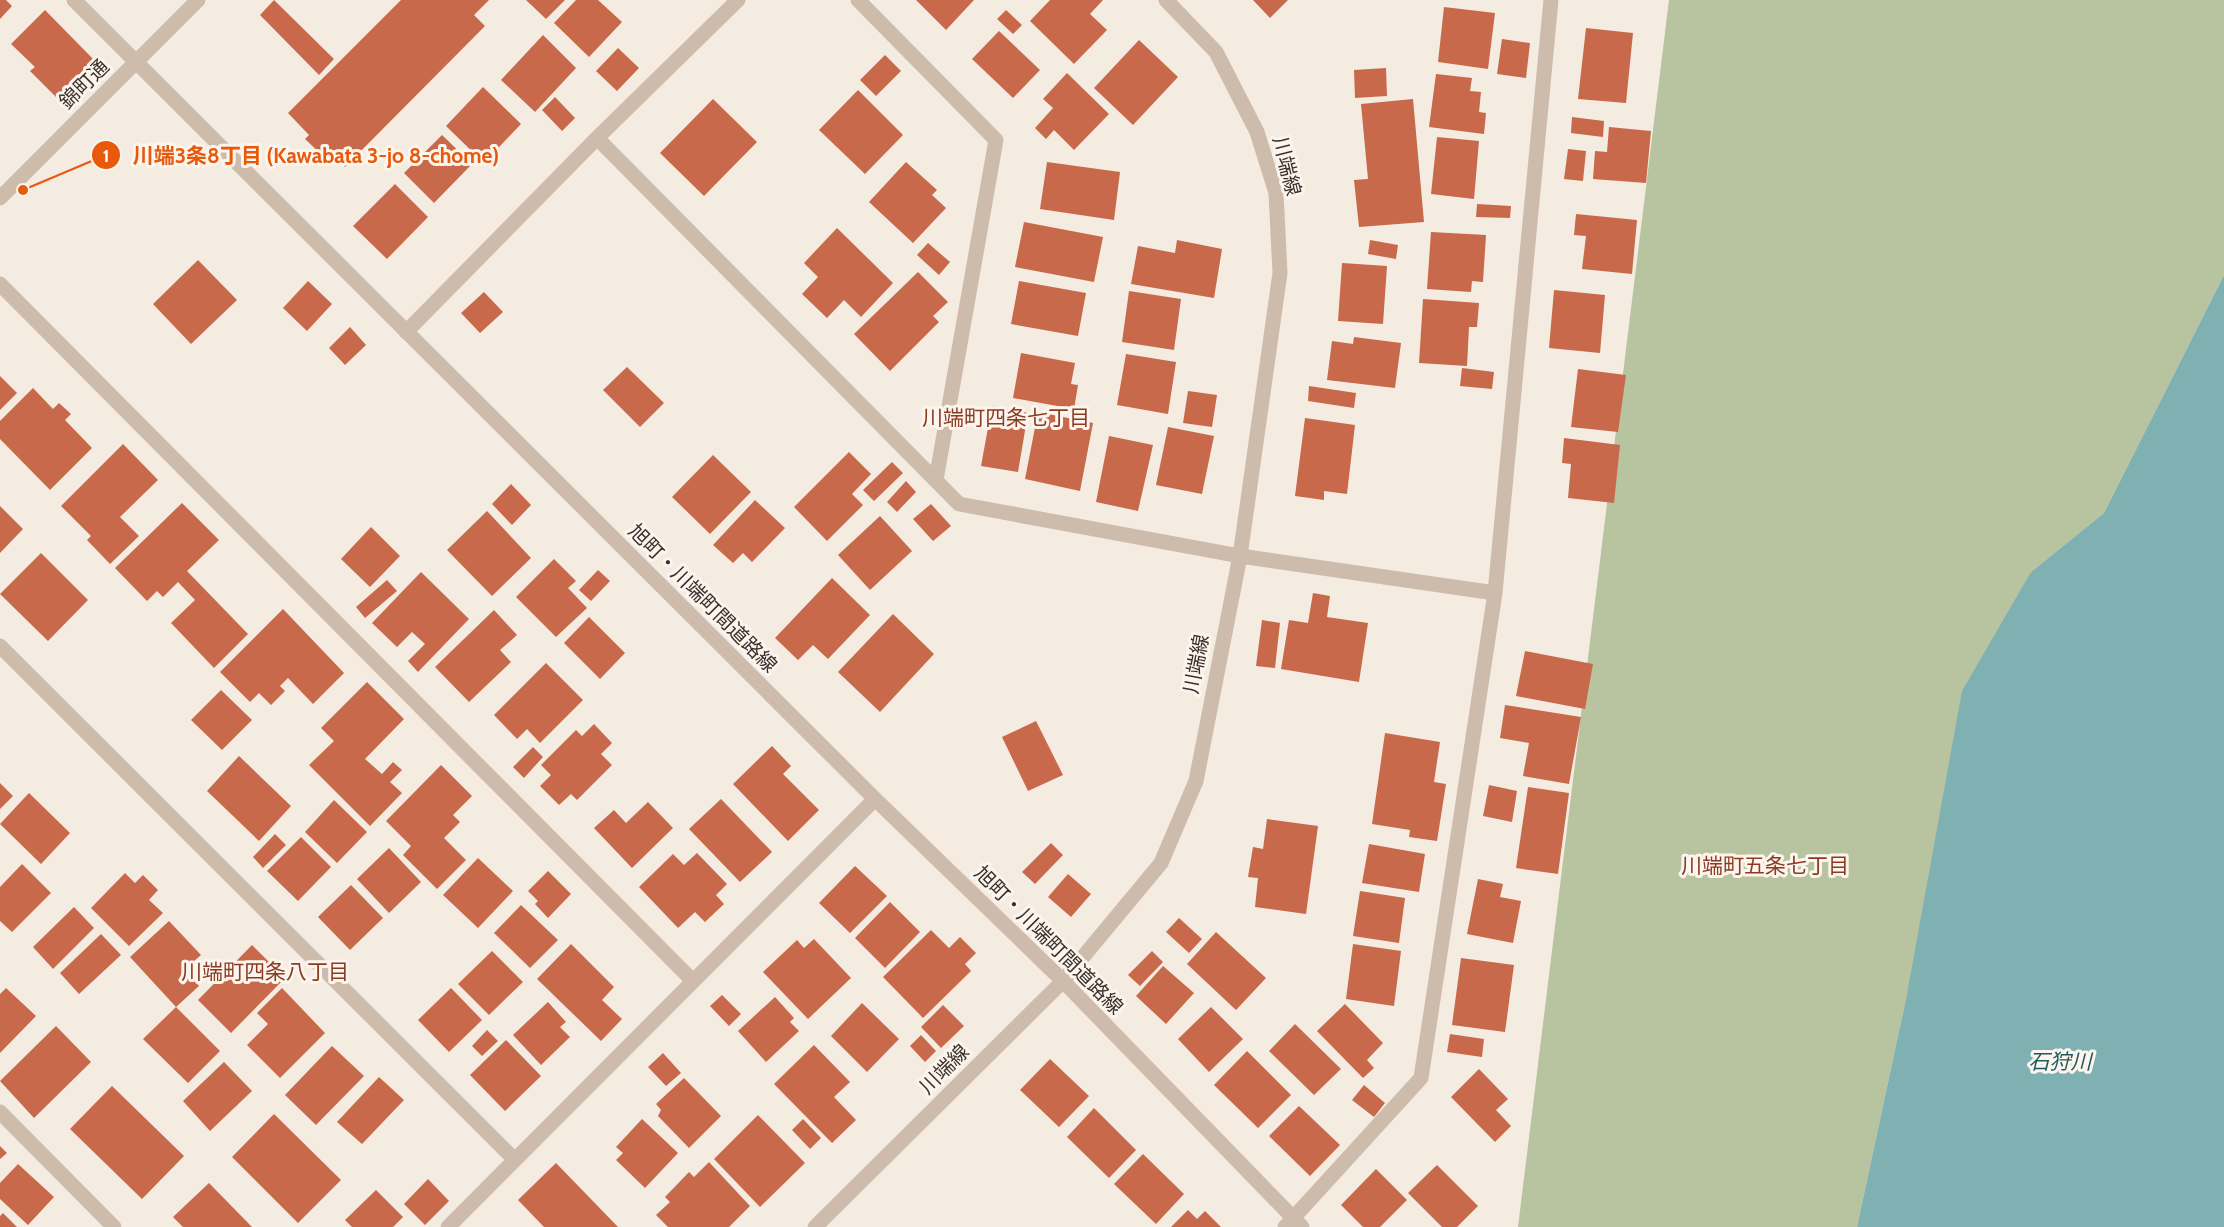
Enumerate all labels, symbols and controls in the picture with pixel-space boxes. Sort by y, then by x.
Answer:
street label: 錦町通 [54,54,114,114]
street label: 川端線 [1268,134,1306,198]
callout: 川端3条8丁目 (Kawabata 3-jo 8-chome) [91,136,511,175]
text: 川端3条8丁目 (Kawabata 3-jo 8-chome) [133,143,499,168]
text: 1 [103,145,109,167]
district label: 川端町四条七丁目 [922,405,1090,430]
street label: 旭町・川端町間道路線 [624,519,782,677]
street label: 川端線 [1178,632,1214,696]
district label: 川端町五条七丁目 [1681,853,1849,878]
street label: 旭町・川端町間道路線 [970,861,1128,1019]
district label: 川端町四条八丁目 [181,959,349,984]
street label: 川端線 [914,1039,974,1099]
water label: 石狩川 [2029,1049,2093,1074]

